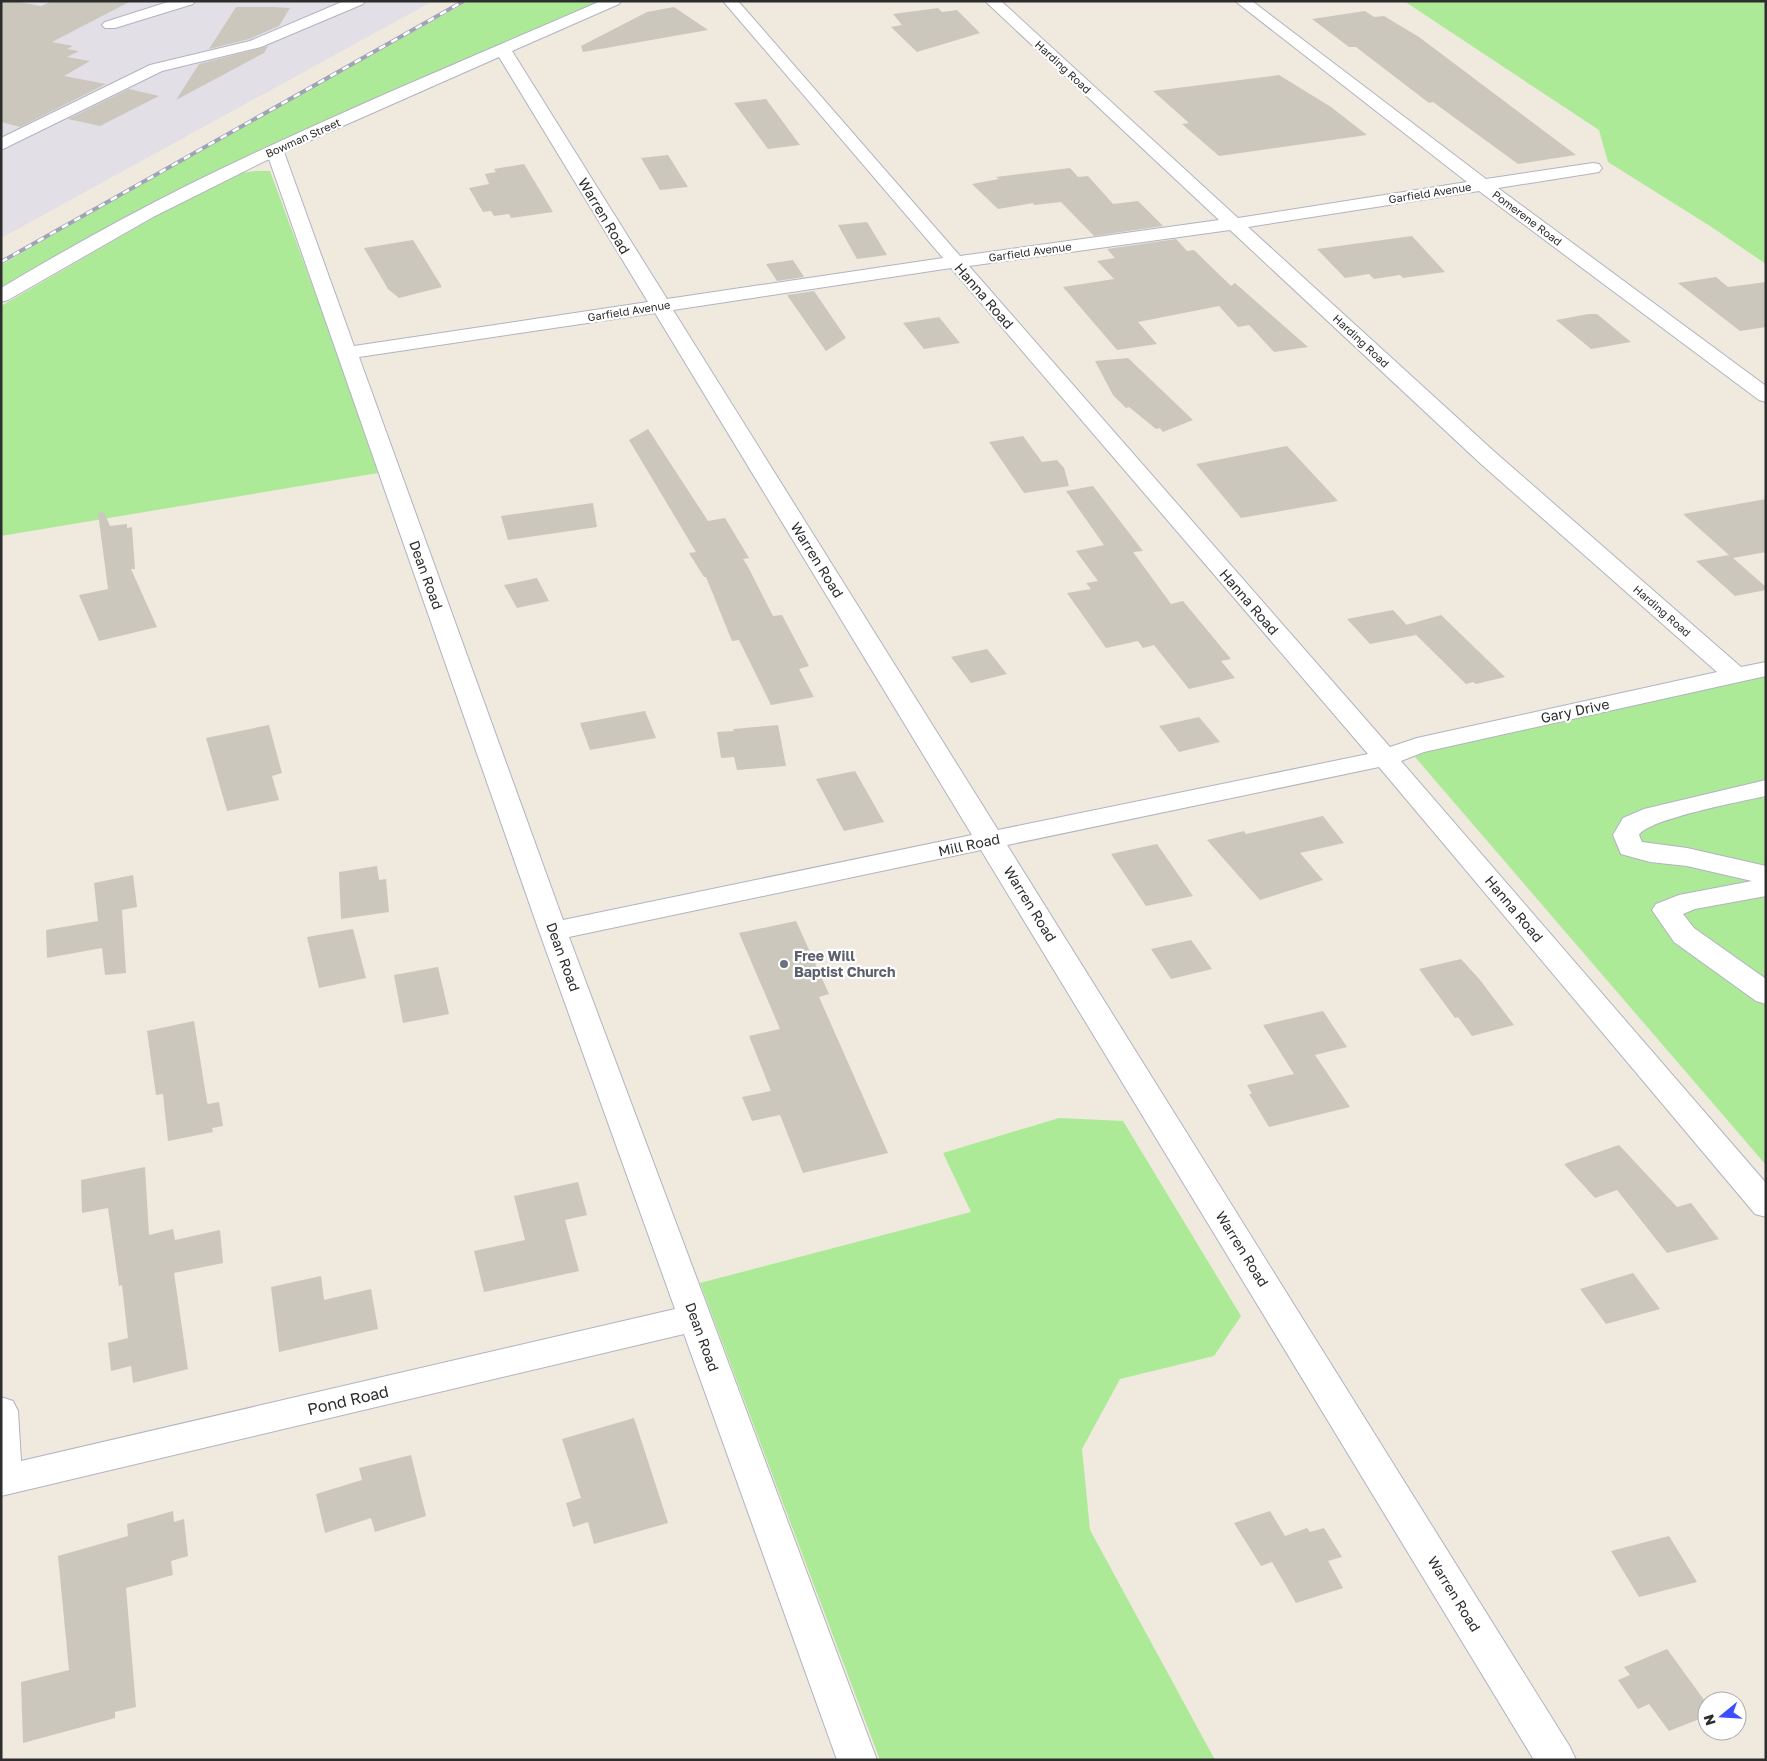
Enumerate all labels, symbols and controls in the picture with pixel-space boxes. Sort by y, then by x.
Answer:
street label: Harding Road [1033,37,1094,96]
street label: Bowman Street [263,115,342,160]
street label: Warren Road [575,174,634,257]
street label: Garfield Avenue [1388,180,1472,205]
street label: Pomerene Road [1490,187,1564,248]
street label: Garfield Avenue [988,239,1072,264]
street label: Hanna Road [951,259,1018,332]
street label: Garfield Avenue [587,298,671,323]
street label: Harding Road [1331,311,1392,370]
street label: Warren Road [787,519,847,601]
street label: Dean Road [406,538,447,612]
street label: Hanna Road [1216,565,1283,638]
street label: Harding Road [1631,582,1694,639]
street label: Gary Drive [1539,695,1611,726]
street label: Mill Road [937,830,1001,859]
street label: Warren Road [1000,863,1060,945]
street label: Hanna Road [1482,872,1547,945]
street label: Dean Road [543,920,584,994]
place label: Free Will Baptist Church [794,947,895,980]
marker: Free Will Baptist Church [778,958,790,970]
street label: Warren Road [1212,1208,1272,1290]
street label: Dean Road [682,1300,723,1374]
street label: Pond Road [305,1381,391,1419]
street label: Warren Road [1424,1553,1484,1635]
north arrow [1697,1691,1747,1741]
text: N [1699,1712,1719,1728]

